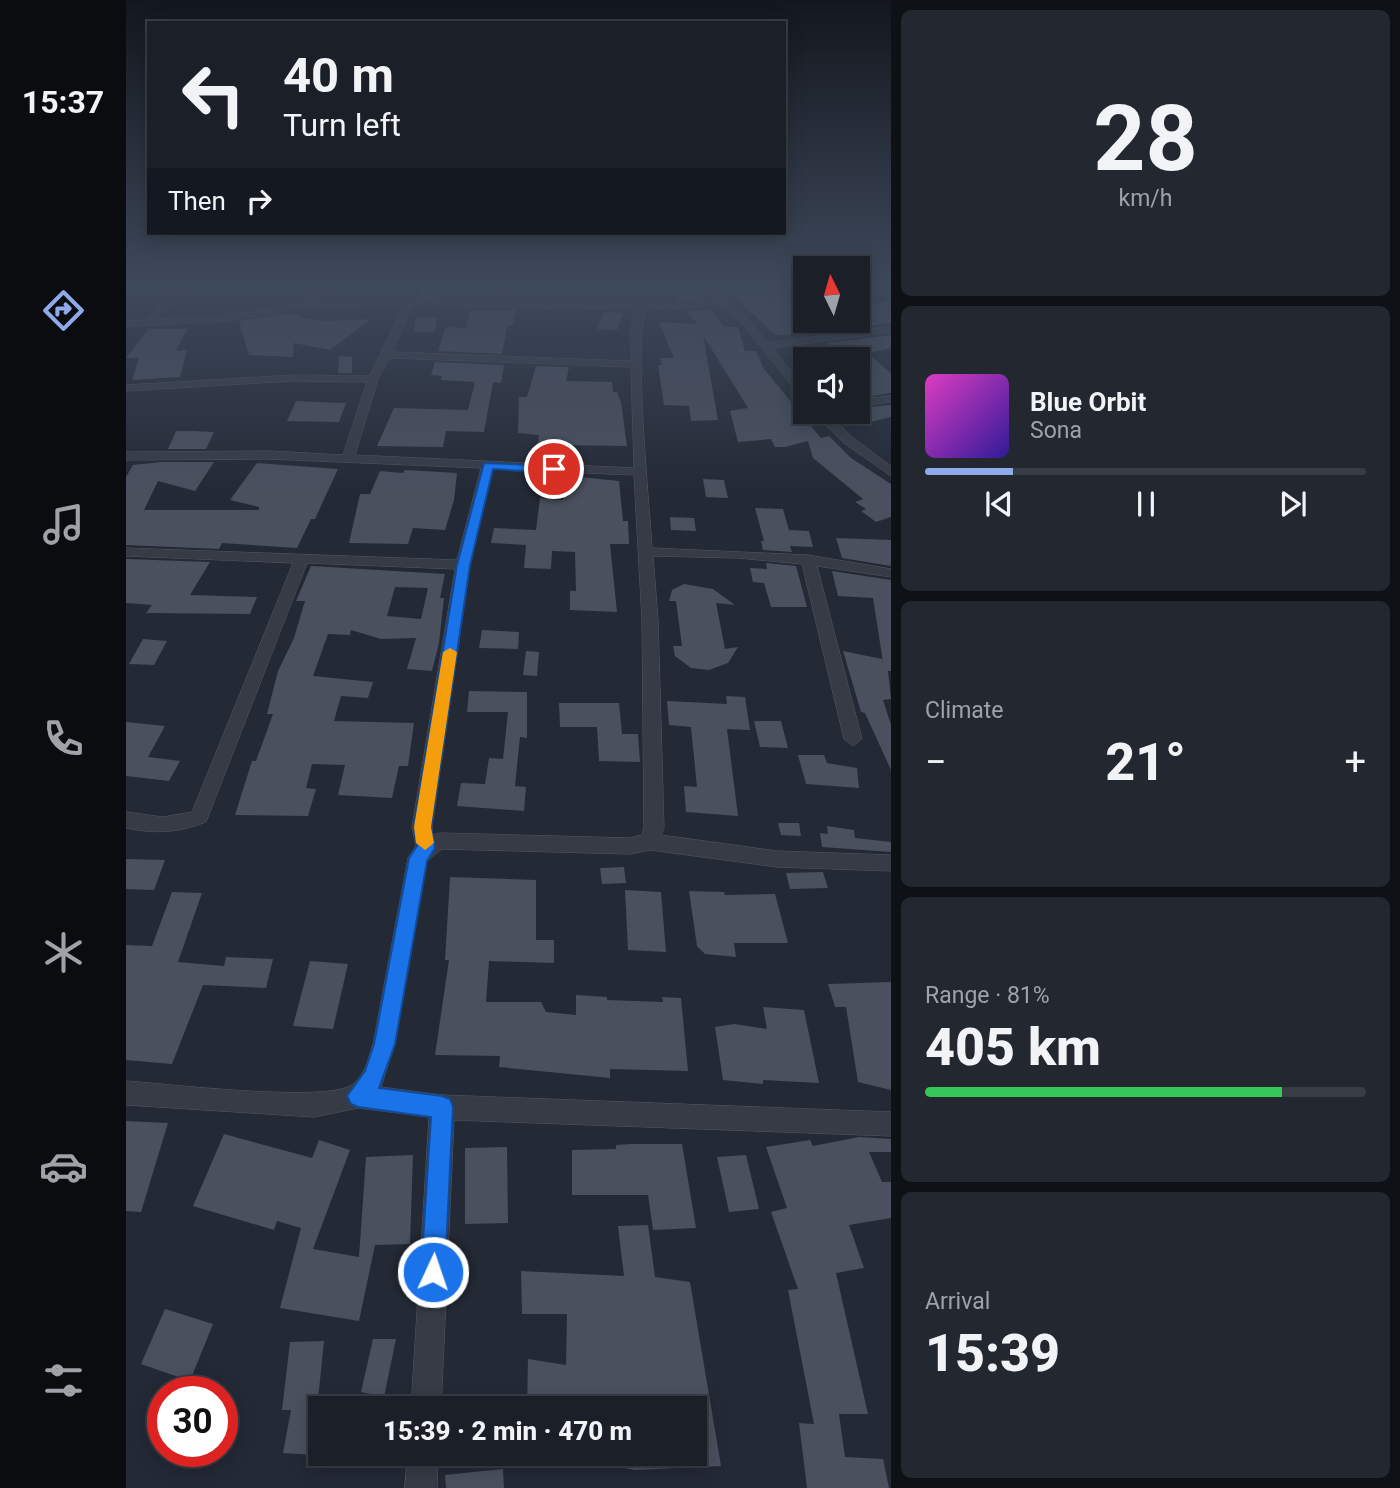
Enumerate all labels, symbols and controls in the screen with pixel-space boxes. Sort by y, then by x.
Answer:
text: 40 m [283,47,394,104]
icon: left [168,49,259,140]
text: 15:37 [22,83,104,121]
text: 28 [1093,86,1198,192]
text: Turn left [283,106,401,144]
icon: right [240,182,278,220]
text: km/h [1119,185,1173,212]
text: Then [168,186,226,216]
north arrow [793,256,870,332]
map controls [793,256,870,424]
icon: directions [39,286,88,335]
button: sound [793,347,870,424]
text: Blue Orbit [1030,387,1146,417]
text: Sona [1030,417,1082,444]
pin [524,439,584,499]
icon: arrive [535,450,573,488]
icon: previous [980,485,1018,523]
icon: pause [1127,485,1165,523]
icon: next [1274,485,1312,523]
icon: music [39,500,88,549]
text: Climate [925,697,1004,724]
icon: phone [39,714,88,763]
text: 21° [1105,732,1186,793]
text: − [925,740,947,784]
text: + [1344,740,1366,784]
icon: climate [39,928,88,977]
text: Range · 81% [925,982,1050,1009]
text: 405 km [925,1017,1101,1078]
icon: car [39,1142,88,1191]
position arrow [396,1235,470,1309]
text: Arrival [925,1288,990,1315]
text: 15:39 [925,1323,1060,1384]
icon: filters [39,1356,88,1405]
speed limit sign: 30 [147,1376,238,1467]
text: 15:39 · 2 min · 470 m [383,1416,632,1446]

